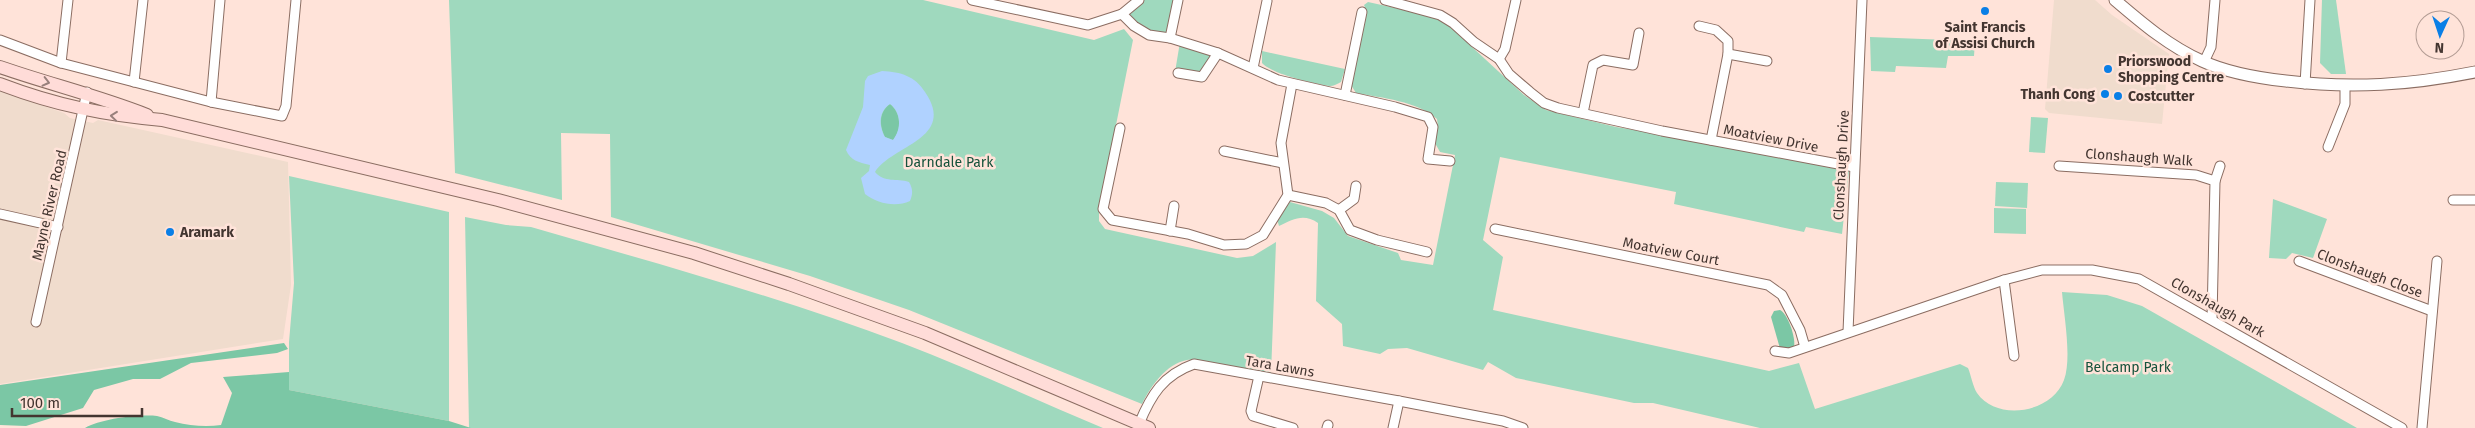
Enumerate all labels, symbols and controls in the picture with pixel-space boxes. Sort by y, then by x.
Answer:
marker: Saint Francis of Assisi Church [1979,5,1991,17]
north arrow [2415,10,2465,60]
place label: Saint Francis of Assisi Church [1935,19,2035,52]
text: N [2434,39,2444,56]
place label: Priorswood Shopping Centre [2118,53,2224,86]
marker: Priorswood Shopping Centre [2102,63,2114,75]
one-way arrow [42,76,50,86]
place label: Thanh Cong [2020,86,2095,103]
marker: Thanh Cong [2099,88,2111,100]
place label: Costcutter [2128,88,2195,105]
marker: Costcutter [2112,90,2124,102]
street label: Clonshaugh Drive [1830,109,1853,221]
one-way arrow [109,110,117,121]
street label: Moatview Drive [1722,121,1820,156]
street label: Clonshaugh Walk [2085,145,2194,170]
street label: Mayne River Road [28,148,70,262]
park label: Darndale Park [905,154,994,171]
place label: Aramark [179,224,234,241]
marker: Aramark [164,226,176,238]
street label: Moatview Court [1621,234,1722,269]
street label: Clonshaugh Close [2315,245,2425,301]
street label: Clonshaugh Park [2168,274,2268,342]
street label: Tara Lawns [1244,352,1316,381]
park label: Belcamp Park [2085,359,2172,376]
scale bar [12,386,142,418]
text: 100 m [20,394,60,412]

